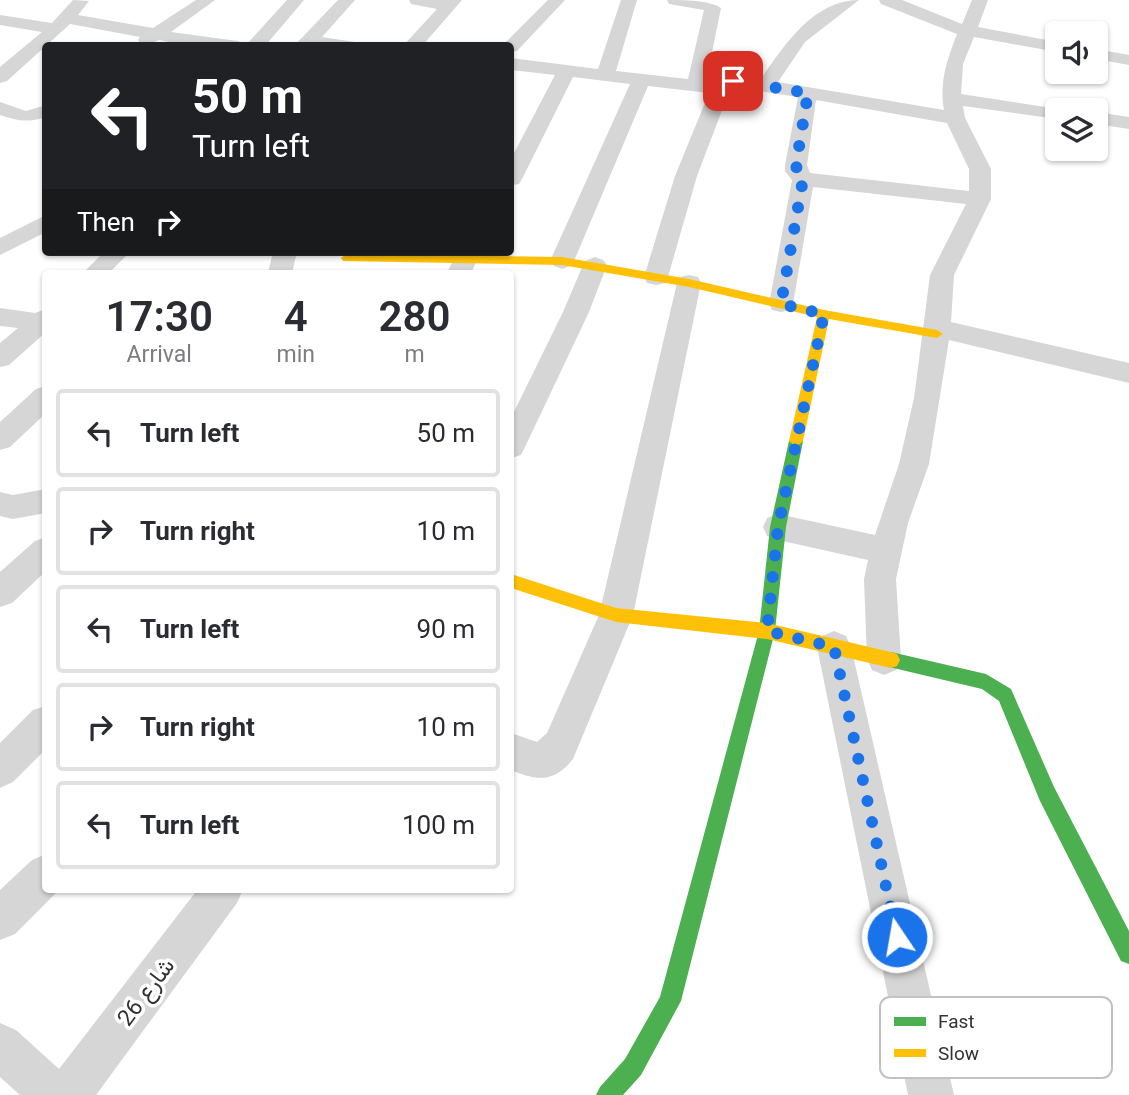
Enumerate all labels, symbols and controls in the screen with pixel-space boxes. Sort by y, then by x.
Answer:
map controls [1045,21,1108,161]
button: sound [1045,21,1108,84]
pin [703,51,763,111]
icon: arrive [714,62,752,100]
text: 50 m [192,68,303,125]
icon: left [77,70,168,161]
button: layers [1045,98,1108,161]
text: Turn left [192,127,310,165]
icon: right [149,203,187,241]
text: Then [77,207,135,237]
text: 17:30 [106,292,213,341]
text: 4 [284,292,308,341]
text: 280 [378,292,450,341]
text: Arrival [127,341,192,368]
text: min [276,341,315,368]
text: m [404,341,425,368]
icon: left [81,414,119,452]
text: Turn left [140,418,239,448]
text: 50 m [417,418,475,448]
icon: right [81,512,119,550]
text: Turn right [140,516,255,546]
text: 10 m [417,516,475,546]
icon: left [81,610,119,648]
text: Turn left [140,614,239,644]
text: 90 m [417,614,475,644]
icon: right [81,708,119,746]
text: Turn right [140,712,255,742]
text: 10 m [417,712,475,742]
icon: left [81,806,119,844]
text: Turn left [140,810,239,840]
text: 100 m [402,810,475,840]
position arrow [860,900,934,974]
street label: شارع 26 [112,953,182,1032]
legend [880,997,1112,1078]
text: Fast [938,1010,975,1033]
text: Slow [938,1042,979,1065]

